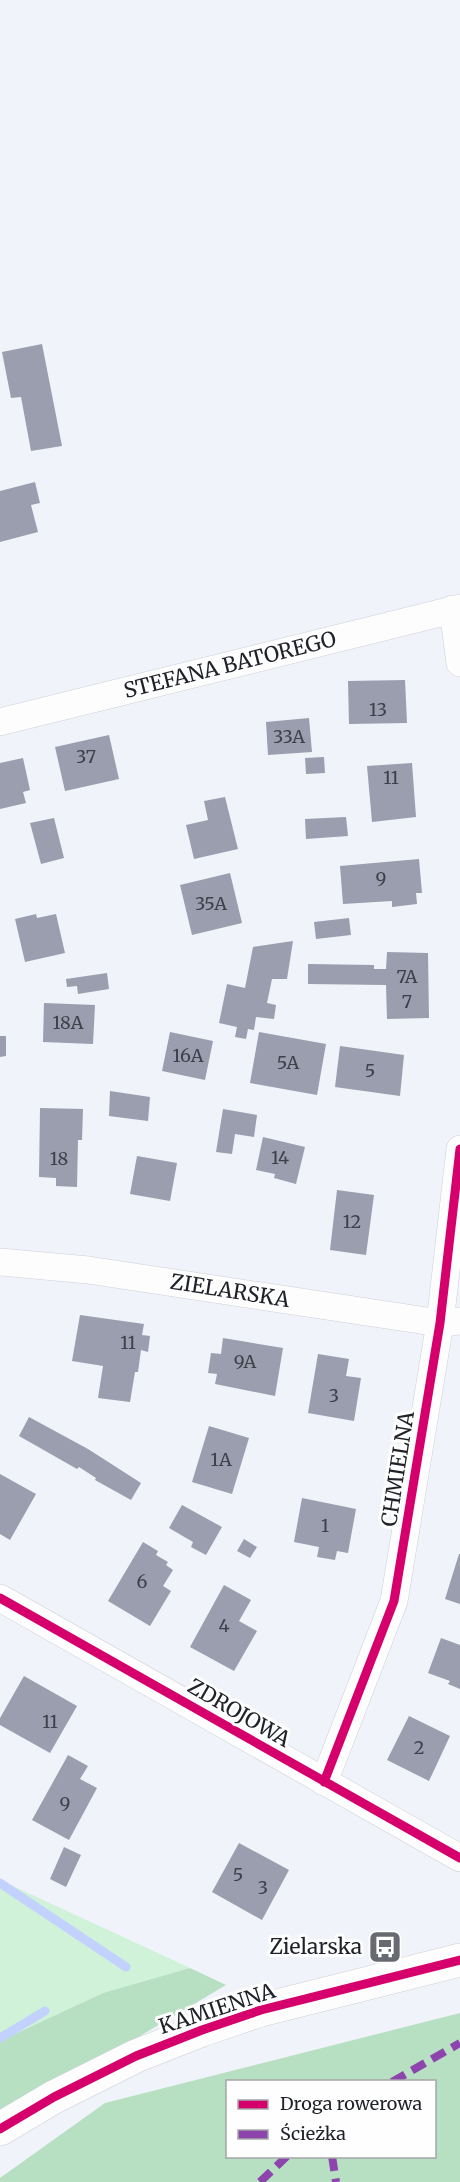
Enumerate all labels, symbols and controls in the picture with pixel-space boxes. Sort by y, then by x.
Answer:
street label: STEFANA BATOREGO [121,625,339,704]
house number: 13 [369,698,387,721]
house number: 33A [273,725,305,748]
house number: 37 [76,745,96,768]
house number: 11 [383,766,399,789]
house number: 9 [376,867,386,890]
house number: 35A [195,892,227,915]
house number: 7A [396,965,418,988]
house number: 7 [402,990,412,1013]
house number: 18A [53,1011,84,1034]
house number: 16A [173,1044,204,1067]
house number: 5A [277,1051,300,1074]
house number: 5 [365,1059,375,1082]
house number: 14 [271,1146,289,1169]
house number: 18 [50,1147,68,1170]
house number: 12 [343,1210,361,1233]
street label: ZIELARSKA [168,1268,292,1313]
house number: 11 [120,1331,136,1354]
house number: 9A [234,1350,257,1373]
house number: 3 [329,1384,339,1407]
street label: CHMIELNA [375,1409,420,1528]
house number: 1A [210,1448,232,1471]
house number: 1 [321,1514,329,1537]
house number: 6 [137,1570,148,1593]
house number: 4 [218,1614,230,1637]
street label: ZDROJOWA [183,1672,296,1753]
house number: 11 [42,1710,58,1733]
house number: 2 [414,1736,424,1759]
house number: 9 [60,1792,70,1815]
house number: 5 [233,1863,243,1886]
house number: 3 [258,1876,268,1899]
bus stop icon: Zielarska [367,1929,403,1965]
place label: Zielarska [269,1933,362,1960]
street label: KAMIENNA [155,1977,279,2040]
legend [226,2080,436,2158]
text: Droga rowerowa [280,2092,422,2115]
text: Ścieżka [280,2122,346,2145]

